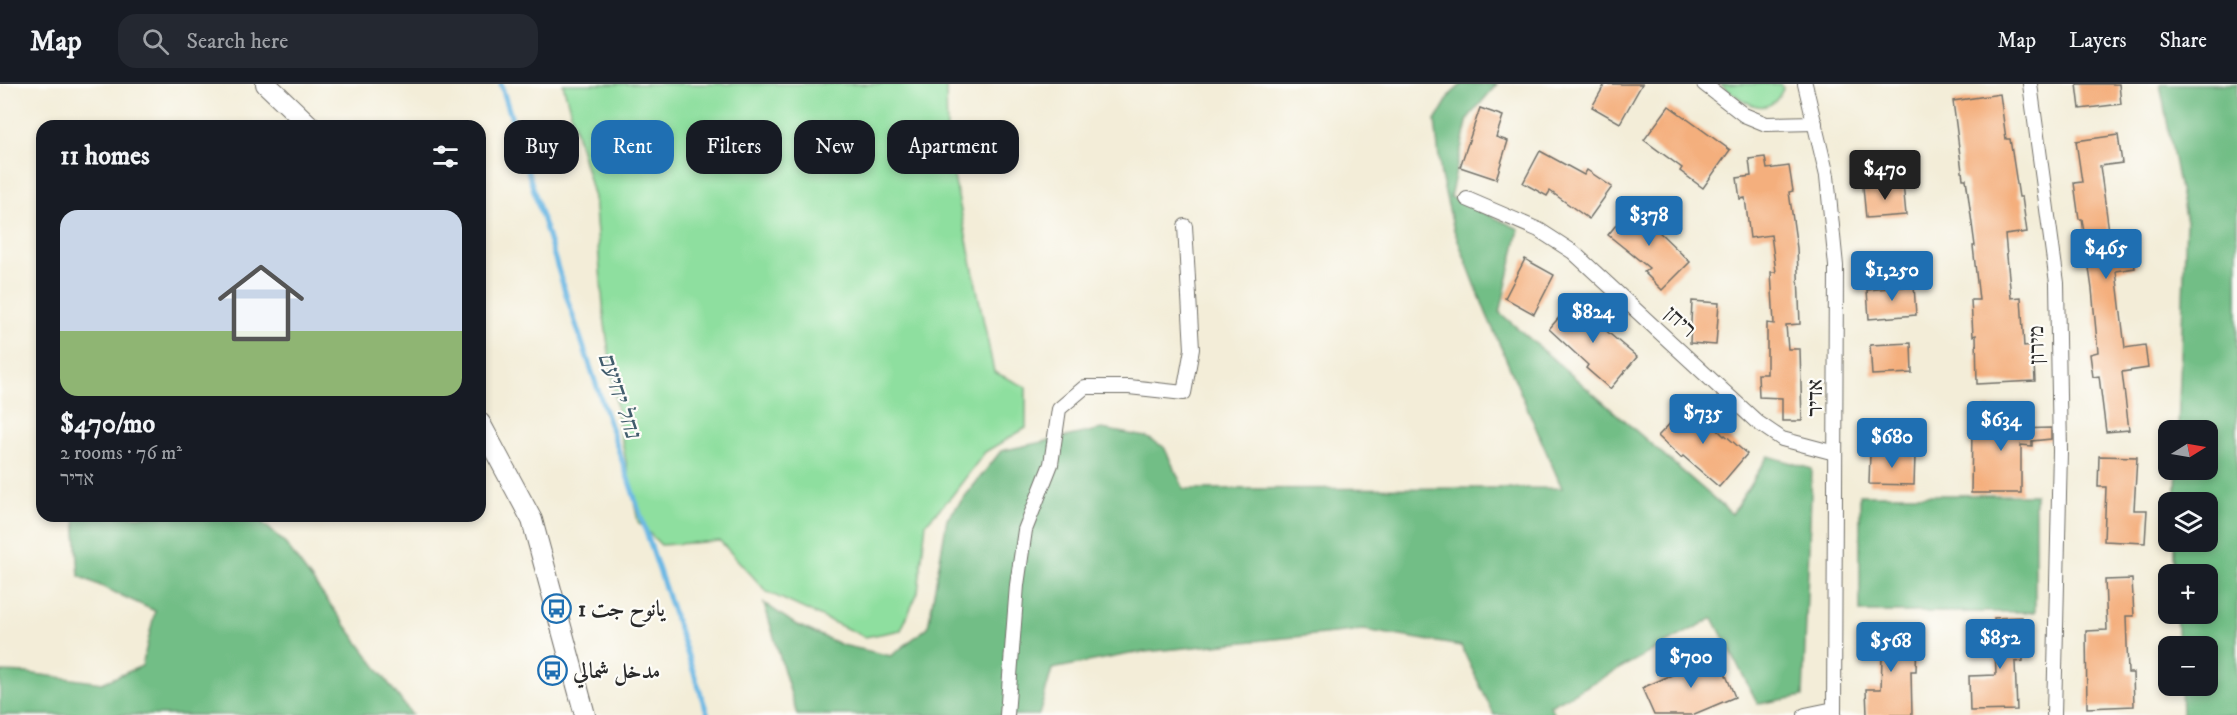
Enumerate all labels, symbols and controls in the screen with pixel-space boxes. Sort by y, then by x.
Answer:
search box [118,14,538,68]
text: Map [30,24,82,59]
icon: search [139,25,172,58]
text: Search here [187,28,288,55]
text: Map [1997,28,2036,54]
text: Layers [2069,28,2127,54]
text: Share [2160,28,2207,54]
chip: Buy [504,120,579,174]
chip: Rent [591,120,674,174]
chip: Filters [686,120,782,174]
chip: New [794,120,875,174]
chip: Apartment [887,120,1019,174]
text: 11 homes [60,140,150,173]
icon: filters [429,140,462,173]
pin: $470 [1849,150,1921,201]
text: $470 [1863,157,1907,182]
pin: $378 [1613,196,1685,247]
text: $378 [1630,203,1668,228]
pin: $465 [2070,229,2142,280]
text: $465 [2085,236,2127,261]
icon: home [207,249,315,357]
pin: $1,250 [1843,251,1941,302]
text: $1,250 [1865,258,1919,283]
pin: $824 [1557,293,1629,344]
text: $824 [1572,300,1614,325]
street label: ריחן [1658,301,1702,343]
street label: מירון [2023,325,2051,365]
water label: נחל יחיעם [590,348,648,444]
street label: אדיר [1802,379,1829,417]
pin: $735 [1667,394,1739,445]
text: $735 [1684,401,1722,426]
pin: $634 [1965,401,2037,452]
text: $470/mo [60,408,155,441]
text: $634 [1981,408,2021,433]
pin: $680 [1856,418,1928,469]
north arrow [2158,420,2218,480]
map controls [2158,420,2218,696]
text: $680 [1871,425,1913,450]
text: 2 rooms · 76 m² [60,441,182,466]
text: אדיר [60,467,94,492]
button: layers [2158,492,2218,552]
button: + [2158,564,2218,624]
bus stop icon: يانوح جت 1 [541,593,573,625]
place label: يانوح جت 1 [578,596,667,628]
pin: $852 [1964,619,2036,670]
pin: $568 [1855,622,1927,673]
text: $852 [1980,626,2020,651]
text: $568 [1870,629,1912,654]
button: − [2158,636,2218,696]
pin: $700 [1655,638,1727,689]
text: $700 [1670,645,1712,670]
bus stop icon: مدخل شمالي [536,655,568,687]
place label: مدخل شمالي [572,658,660,689]

